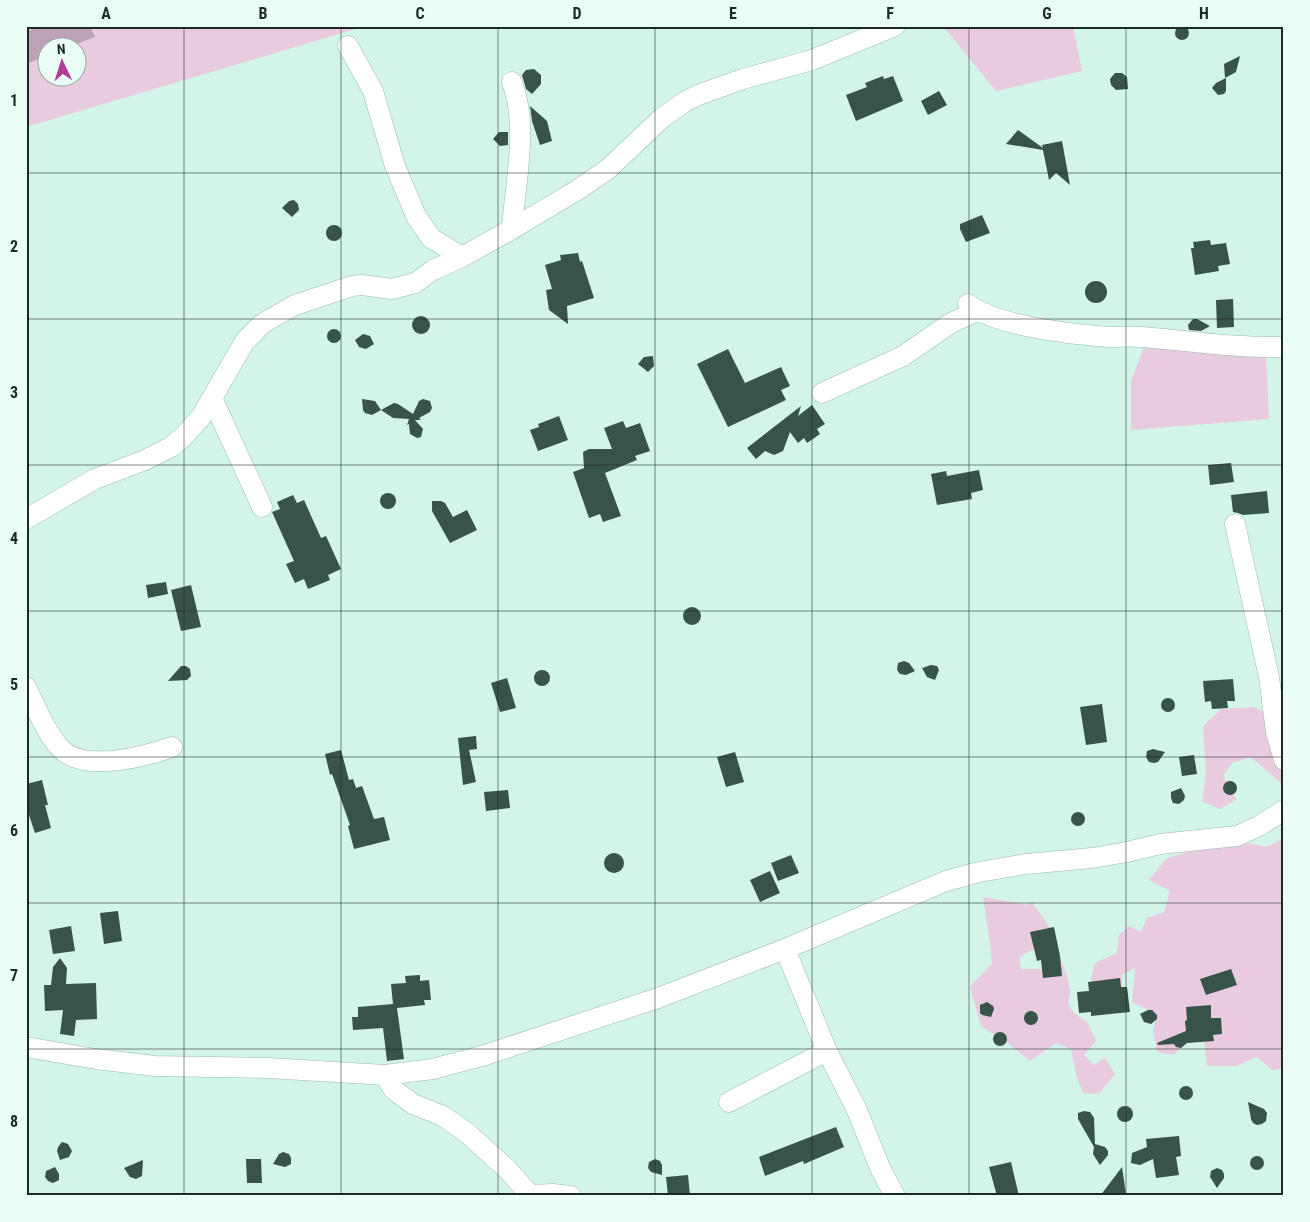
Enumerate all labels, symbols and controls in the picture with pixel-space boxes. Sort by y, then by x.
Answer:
text: A [101,4,111,23]
text: B [259,4,268,23]
text: C [415,4,425,23]
text: D [572,4,582,23]
text: E [729,4,737,23]
text: F [886,4,894,23]
text: G [1042,4,1052,23]
text: H [1199,4,1209,23]
north arrow [38,38,88,88]
text: N [56,41,66,57]
text: 1 [10,91,18,110]
text: 2 [10,237,18,256]
text: 3 [10,383,18,402]
text: 4 [10,529,18,548]
text: 5 [10,675,18,694]
text: 6 [10,821,18,840]
text: 7 [10,966,18,985]
text: 8 [10,1112,18,1131]

